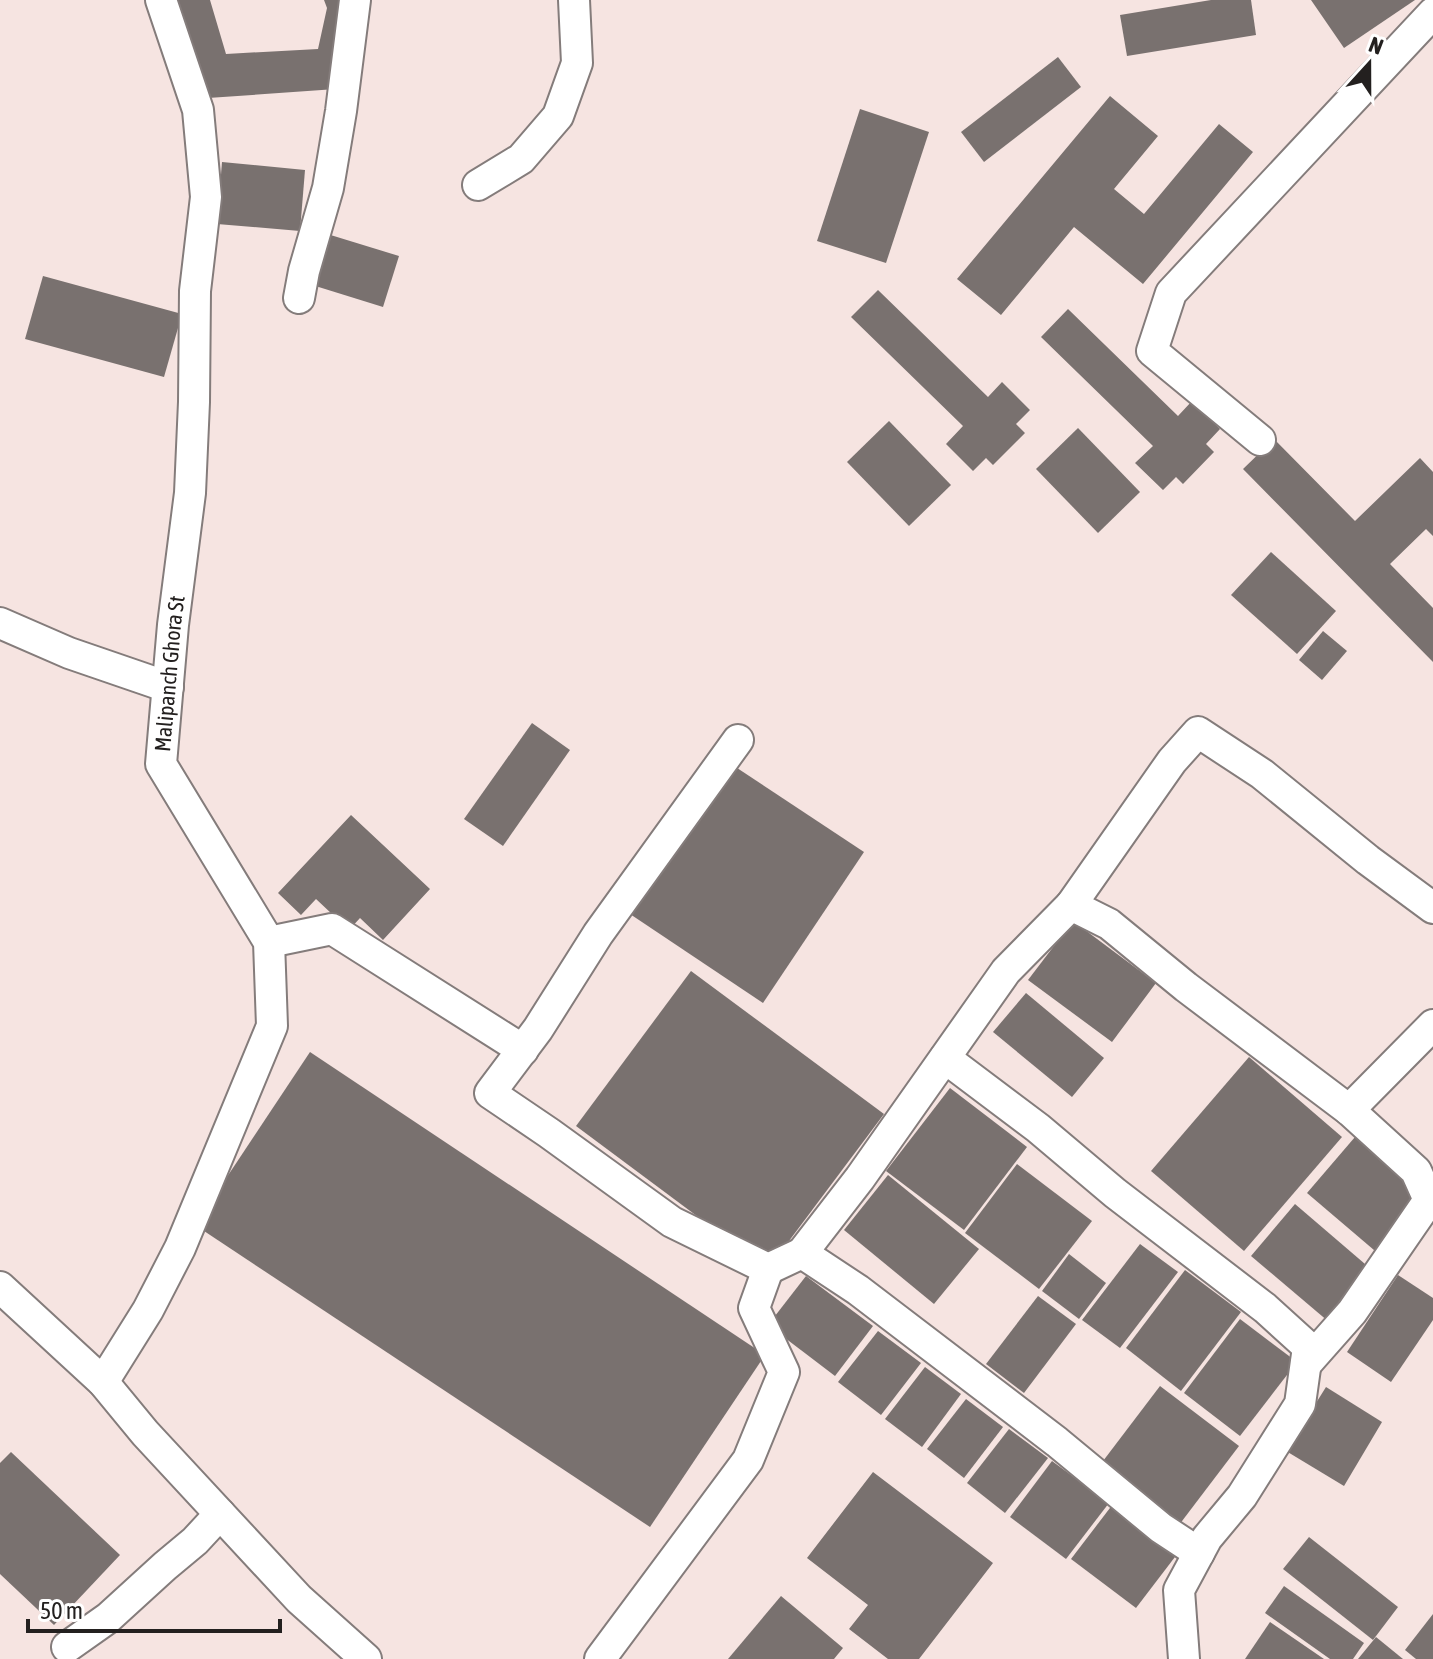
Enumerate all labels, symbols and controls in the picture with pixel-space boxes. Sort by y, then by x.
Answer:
north arrow [1329,24,1409,104]
text: N [1365,31,1387,60]
street label: Malipanch Ghora St [149,594,190,753]
scale bar [28,1583,280,1633]
text: 50 m [40,1597,83,1624]

